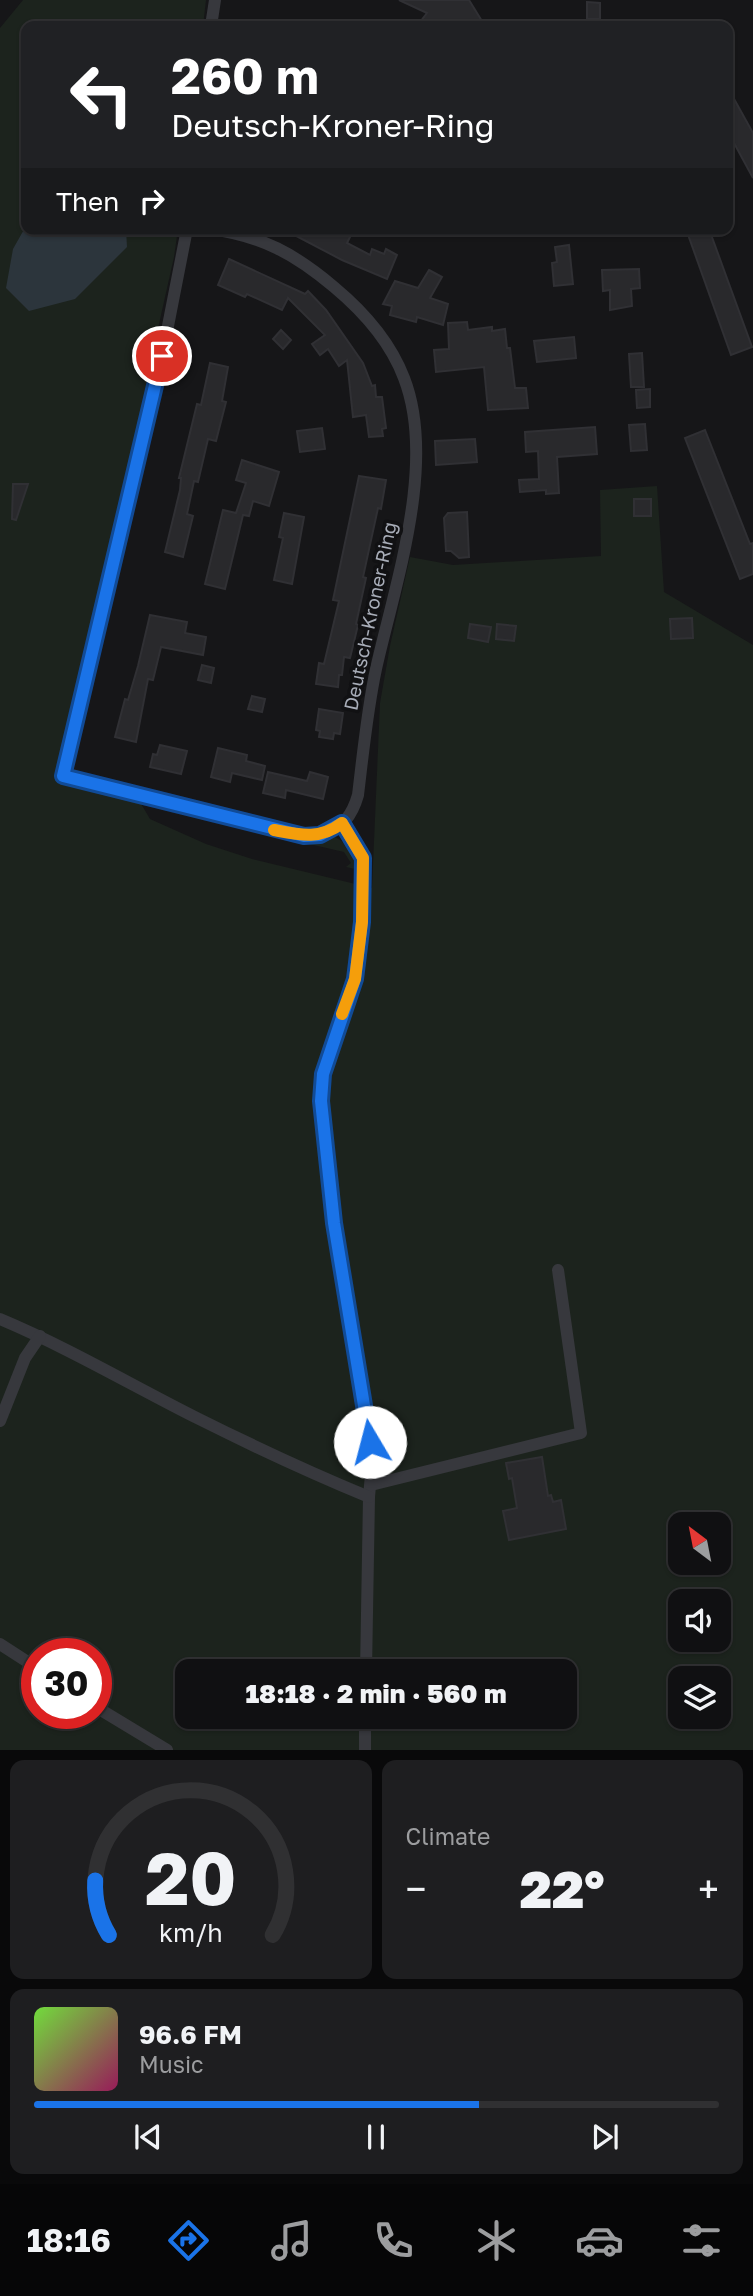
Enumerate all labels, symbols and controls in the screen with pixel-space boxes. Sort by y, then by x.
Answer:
text: 260 m [171,46,319,105]
icon: left [56,49,147,140]
text: Deutsch-Kroner-Ring [171,106,494,144]
icon: right [133,182,171,220]
text: Then [56,186,119,217]
pin [132,326,192,386]
icon: arrive [143,337,181,375]
street label: Deutsch-Kroner-Ring [338,520,401,712]
position arrow [333,1405,407,1479]
north arrow [668,1512,732,1575]
map controls [668,1512,731,1729]
button: sound [668,1589,731,1652]
speed limit sign: 30 [21,1638,112,1729]
button: layers [668,1666,731,1729]
text: 18:18 · 2 min · 560 m [245,1678,507,1709]
text: Climate [406,1822,490,1850]
text: 20 [145,1835,237,1922]
text: 22° [520,1857,605,1919]
text: − [406,1866,426,1911]
text: + [698,1866,719,1911]
text: km/h [159,1917,223,1948]
text: 96.6 FM [139,2019,242,2050]
text: Music [139,2050,204,2078]
icon: previous [129,2118,167,2156]
icon: pause [357,2118,395,2156]
icon: next [586,2118,624,2156]
icon: directions [164,2216,213,2265]
icon: music [267,2216,316,2265]
icon: phone [369,2216,418,2265]
icon: climate [472,2216,521,2265]
icon: car [575,2216,624,2265]
icon: filters [677,2216,726,2265]
text: 18:16 [27,2221,111,2259]

